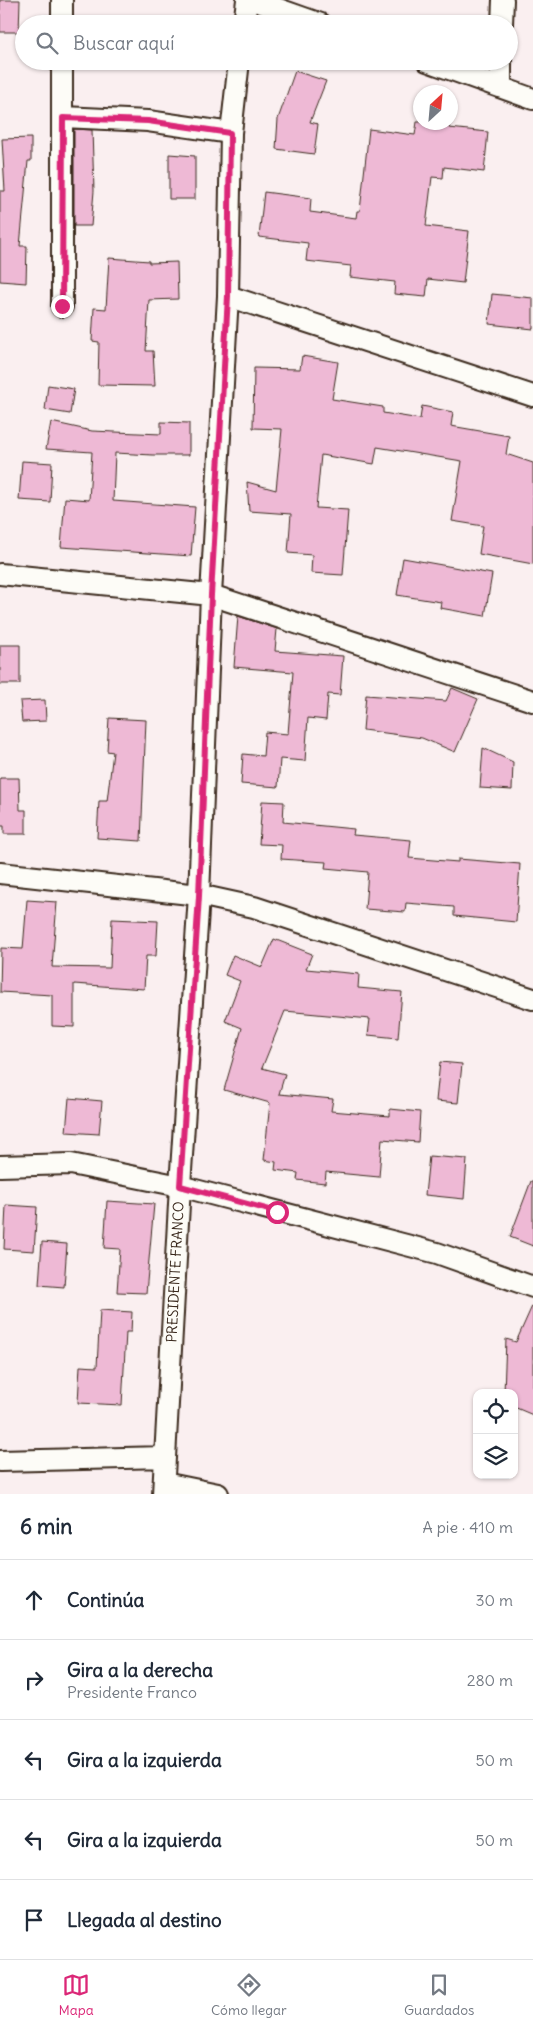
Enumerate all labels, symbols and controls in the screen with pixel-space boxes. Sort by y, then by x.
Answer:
search box [15,15,518,70]
icon: search [33,29,61,57]
text: Buscar aquí [73,31,174,55]
north arrow [413,85,458,130]
route end [51,295,74,318]
street label: PRESIDENTE FRANCO [162,1201,188,1343]
route start [266,1201,289,1224]
map controls [473,1389,518,1479]
button: locate [473,1389,518,1434]
button: layers [473,1434,518,1479]
text: 6 min [20,1513,72,1540]
text: A pie · 410 m [423,1517,513,1537]
icon: ahead [20,1586,48,1614]
text: Continúa [67,1588,144,1612]
text: 30 m [476,1590,513,1610]
text: Gira a la derecha [67,1658,213,1682]
icon: right [20,1666,48,1694]
text: 280 m [467,1670,513,1690]
text: Presidente Franco [67,1682,197,1702]
icon: left [20,1746,48,1774]
text: Gira a la izquierda [67,1748,222,1772]
text: 50 m [475,1750,513,1770]
icon: left [20,1826,48,1854]
text: Gira a la izquierda [67,1828,222,1852]
text: 50 m [475,1830,513,1850]
icon: arrive [20,1906,48,1934]
text: Llegada al destino [67,1908,222,1932]
tab: Mapa [59,1971,94,2019]
tab: Cómo llegar [211,1971,287,2019]
tab: Guardados [404,1971,474,2019]

